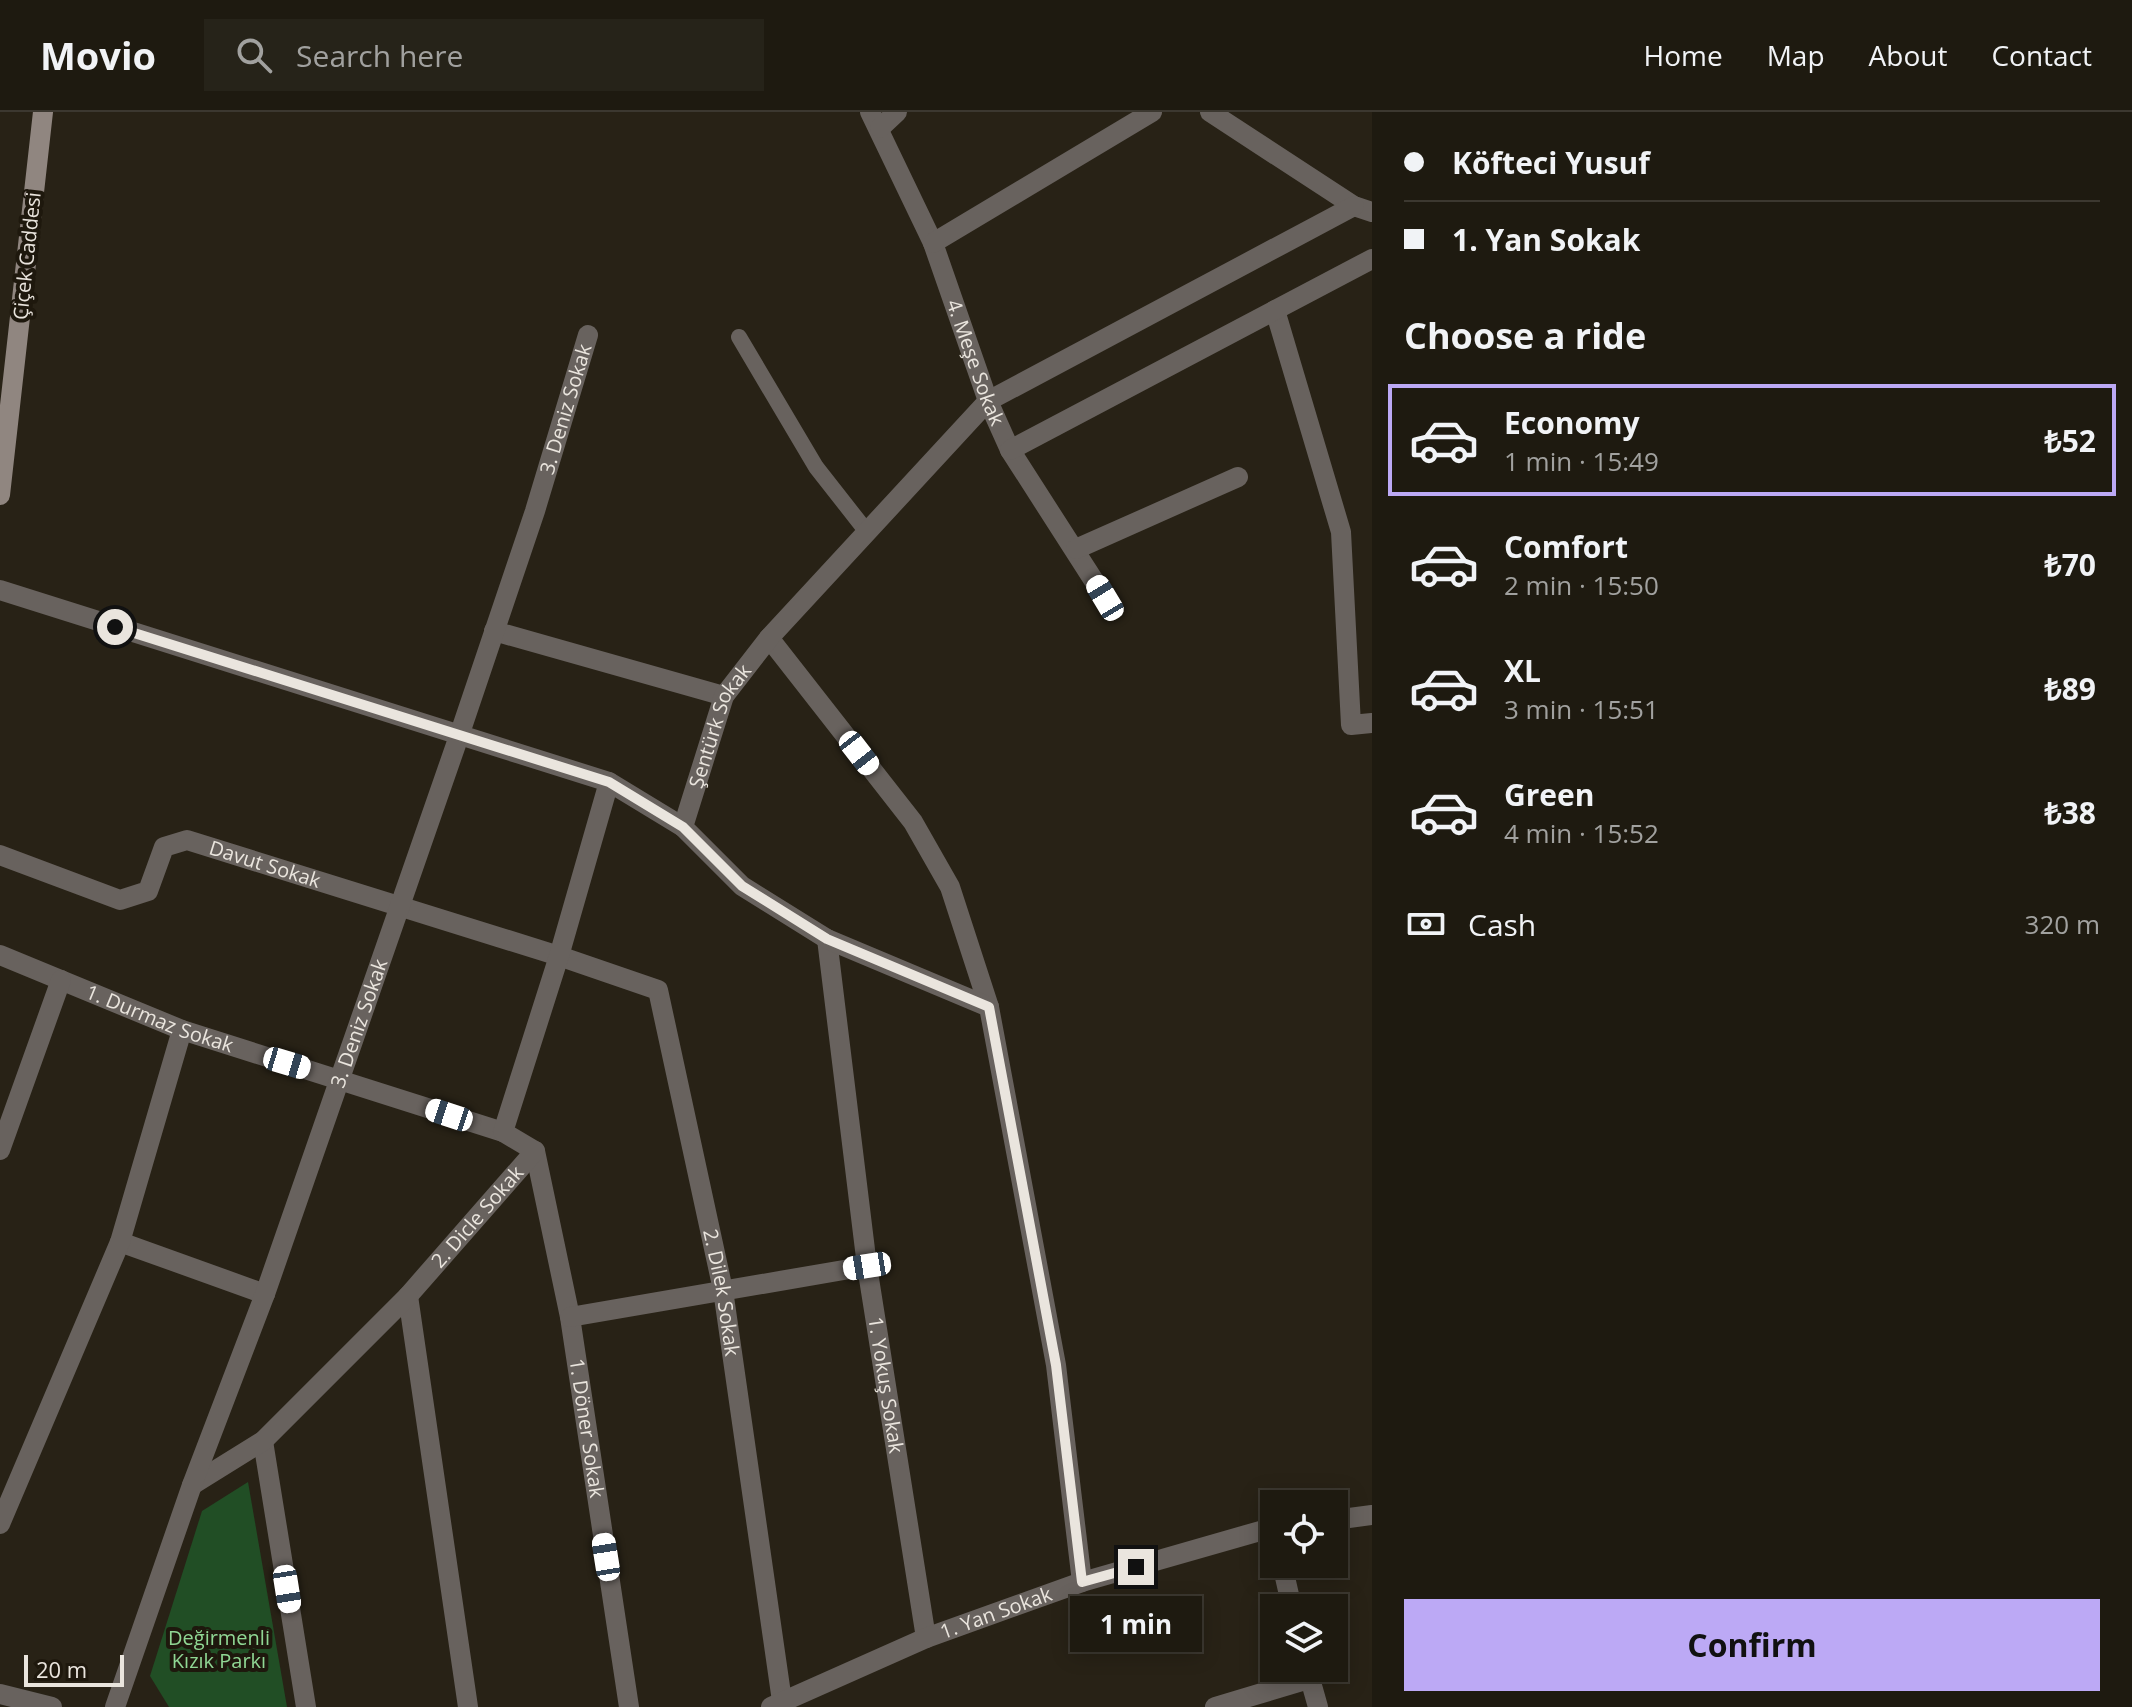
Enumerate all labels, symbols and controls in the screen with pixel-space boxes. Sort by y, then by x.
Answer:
search box [204,19,764,91]
text: Movio [40,29,156,81]
icon: search [232,33,276,77]
text: Search here [296,35,463,76]
text: Home [1644,36,1723,74]
text: Map [1767,36,1825,74]
text: About [1869,36,1947,74]
text: Contact [1991,36,2092,74]
text: Köfteci Yusuf [1452,142,1650,183]
street label: Çiçek Caddesi [6,191,47,321]
text: 1. Yan Sokak [1452,219,1640,260]
street label: 4. Meşe Sokak [941,296,1011,430]
text: Choose a ride [1404,311,1646,360]
street label: 3. Deniz Sokak [533,340,598,477]
text: Economy [1504,402,1640,443]
icon: car [1408,404,1480,476]
text: ₺52 [2045,420,2096,461]
text: 1 min · 15:49 [1504,443,1659,479]
text: Comfort [1504,526,1628,567]
icon: car [1408,528,1480,600]
text: ₺70 [2045,544,2096,585]
text: 2 min · 15:50 [1504,567,1659,603]
car [1082,571,1128,625]
route start [97,609,133,645]
text: XL [1504,650,1541,691]
icon: car [1408,652,1480,724]
street label: Şentürk Sokak [682,658,757,791]
text: ₺89 [2045,668,2096,709]
text: 3 min · 15:51 [1504,691,1659,727]
car [835,727,883,779]
text: Green [1504,774,1595,815]
icon: car [1408,776,1480,848]
text: ₺38 [2045,792,2096,833]
text: 4 min · 15:52 [1504,815,1659,851]
street label: Davut Sokak [206,834,325,894]
icon: cash [1404,902,1448,946]
text: Cash [1468,904,1536,945]
text: 320 m [2025,906,2100,942]
street label: 3. Deniz Sokak [324,955,394,1091]
street label: 1. Durmaz Sokak [82,978,237,1059]
car [261,1045,313,1081]
car [422,1096,476,1134]
street label: 2. Dicle Sokak [425,1159,530,1273]
street label: 2. Dilek Sokak [697,1226,746,1358]
car [841,1250,893,1282]
street label: 1. Yokuş Sokak [862,1315,911,1456]
street label: 1. Döner Sokak [563,1357,611,1500]
map controls [1260,1490,1348,1682]
button: locate [1260,1490,1348,1578]
car [590,1531,622,1583]
route end [1118,1549,1154,1585]
car [271,1563,303,1615]
street label: 1. Yan Sokak [936,1580,1056,1645]
button: layers [1260,1594,1348,1682]
callout: 1 min [1070,1595,1202,1651]
button: Confirm [1404,1599,2100,1691]
text: 1 min [1100,1606,1172,1642]
park label: Değirmenli Kızık Parkı [168,1624,270,1674]
scale bar [24,1651,124,1687]
text: 20 m [36,1654,87,1684]

